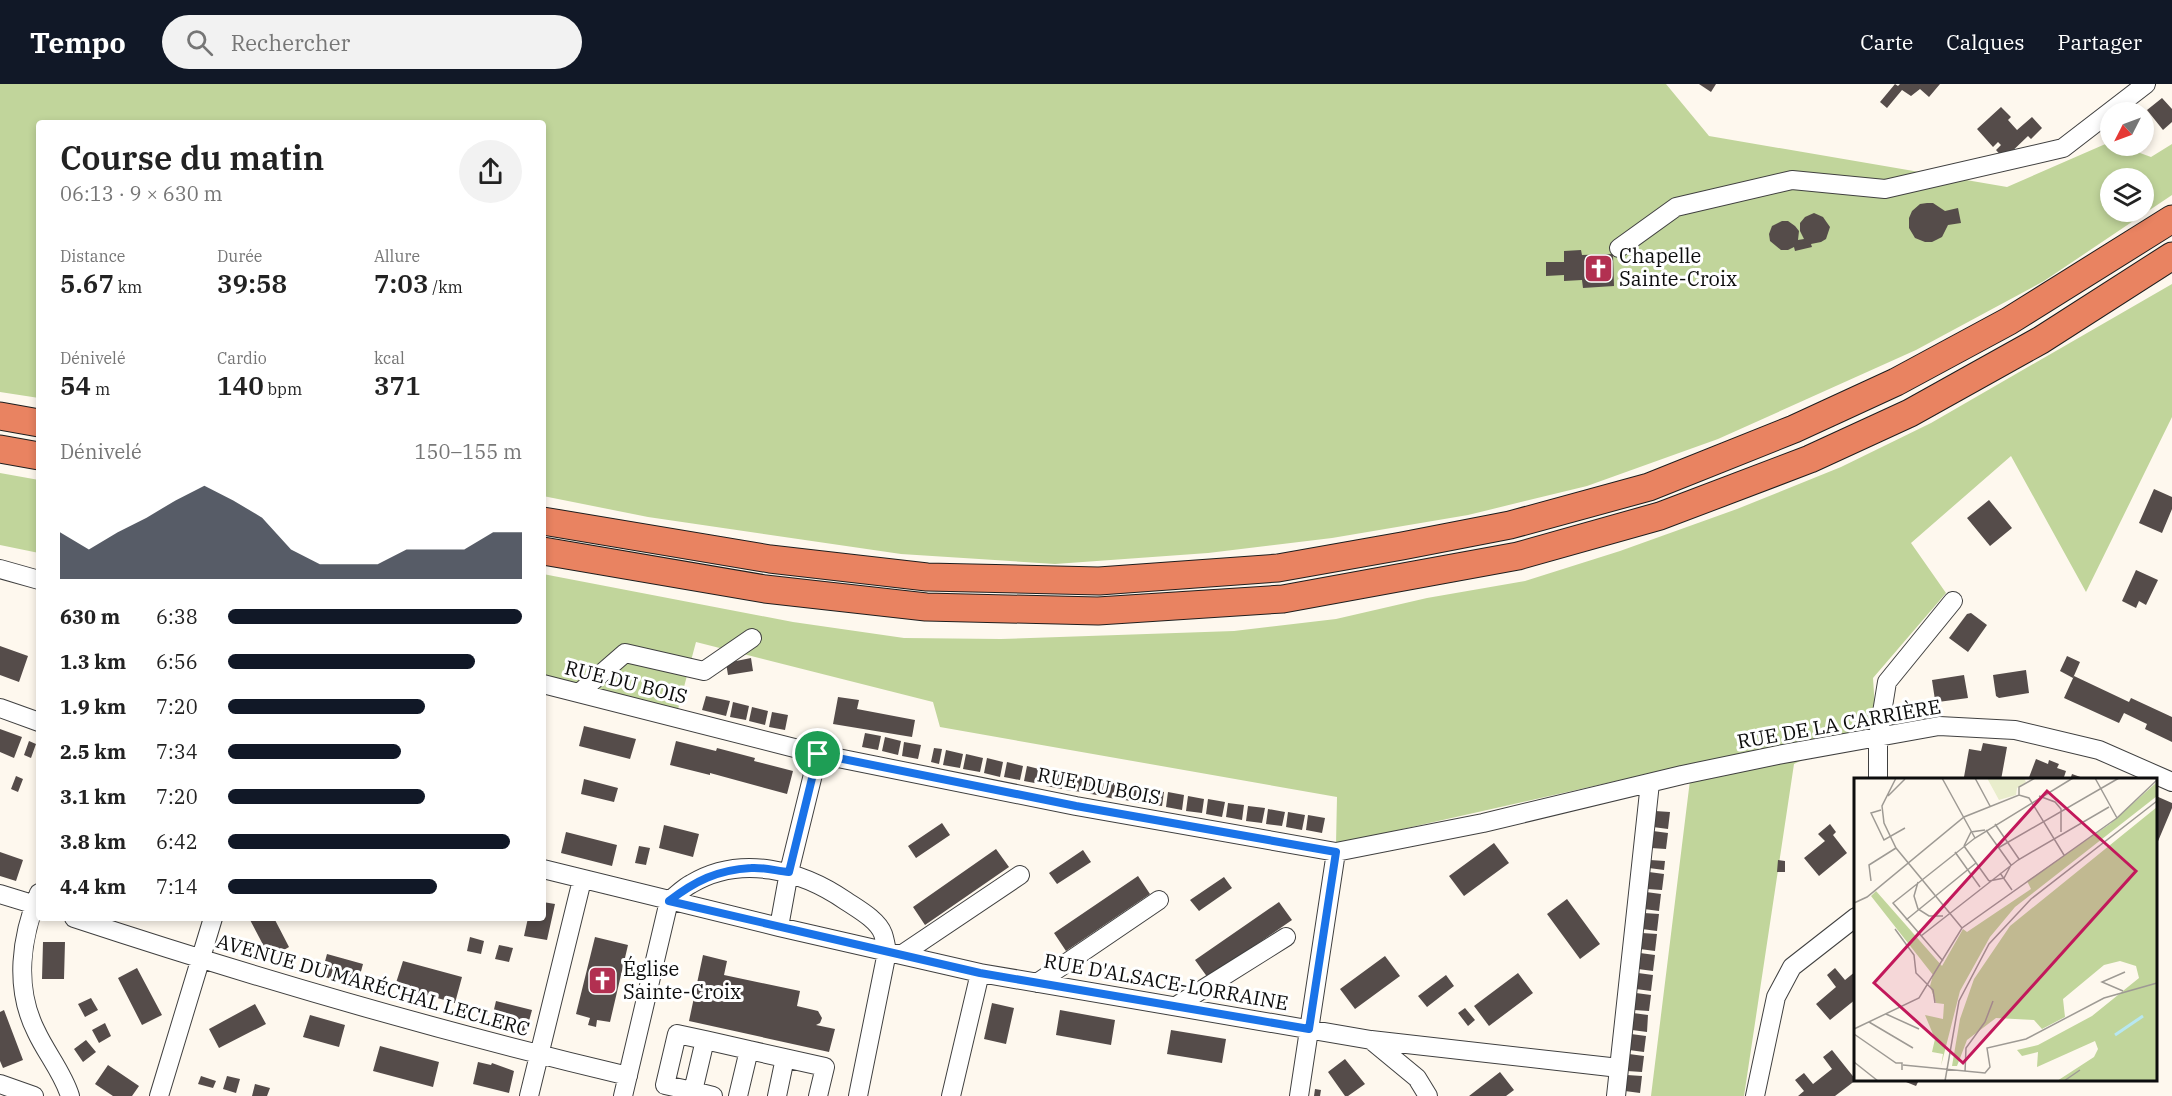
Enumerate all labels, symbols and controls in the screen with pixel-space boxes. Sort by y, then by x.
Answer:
search box [162,15,582,69]
text: Tempo [30,24,126,61]
icon: search [183,26,216,59]
text: Rechercher [231,28,350,57]
text: Carte [1860,28,1913,56]
text: Calques [1946,28,2025,56]
text: Partager [2058,28,2142,56]
north arrow [2100,102,2154,156]
map controls [2100,102,2154,222]
text: Course du matin [60,136,324,179]
button: share [459,140,522,203]
button: layers [2100,168,2154,222]
text: 06:13 · 9 × 630 m [60,180,223,207]
place label: Chapelle Sainte-Croix [1619,242,1737,292]
text: Distance [60,246,125,266]
text: Durée [217,246,262,266]
text: Allure [374,246,420,266]
church icon: Chapelle Sainte-Croix [1582,252,1614,284]
text: 5.67 [60,266,114,300]
text: 39:58 [217,266,287,300]
text: 7:03 [374,266,429,300]
text: km [114,277,142,297]
text: /km [429,277,463,297]
text: Dénivelé [60,348,125,368]
text: Cardio [217,348,267,368]
text: kcal [374,348,405,368]
text: 54 [60,368,91,402]
text: 140 [217,368,264,402]
text: 371 [374,368,421,402]
text: m [91,379,110,399]
text: bpm [264,379,302,399]
text: Dénivelé [60,438,142,465]
text: 150–155 m [415,438,522,465]
text: 630 m [60,603,120,630]
text: 6:38 [156,603,198,630]
text: 1.3 km [60,648,126,675]
text: 6:56 [156,648,198,675]
street label: RUE DU BOIS [562,653,690,710]
street label: RUE DE LA CARRIÈRE [1735,692,1943,755]
text: 1.9 km [60,693,126,720]
text: 7:20 [156,693,198,720]
pin [792,728,843,779]
icon: arrive [801,737,834,770]
text: 2.5 km [60,738,126,765]
text: 7:34 [156,738,198,765]
street label: RUE DU BOIS [1035,760,1163,811]
inset map [1854,778,2157,1081]
text: 3.1 km [60,783,126,810]
text: 7:20 [156,783,198,810]
text: 3.8 km [60,828,126,855]
text: 6:42 [156,828,198,855]
text: 4.4 km [60,873,126,900]
text: 7:14 [156,873,198,900]
street label: AVENUE DU MARÉCHAL LECLERC [213,927,533,1042]
street label: RUE D'ALSACE-LORRAINE [1042,947,1291,1016]
place label: Église Sainte-Croix [623,955,741,1005]
church icon: Église Sainte-Croix [586,964,618,996]

